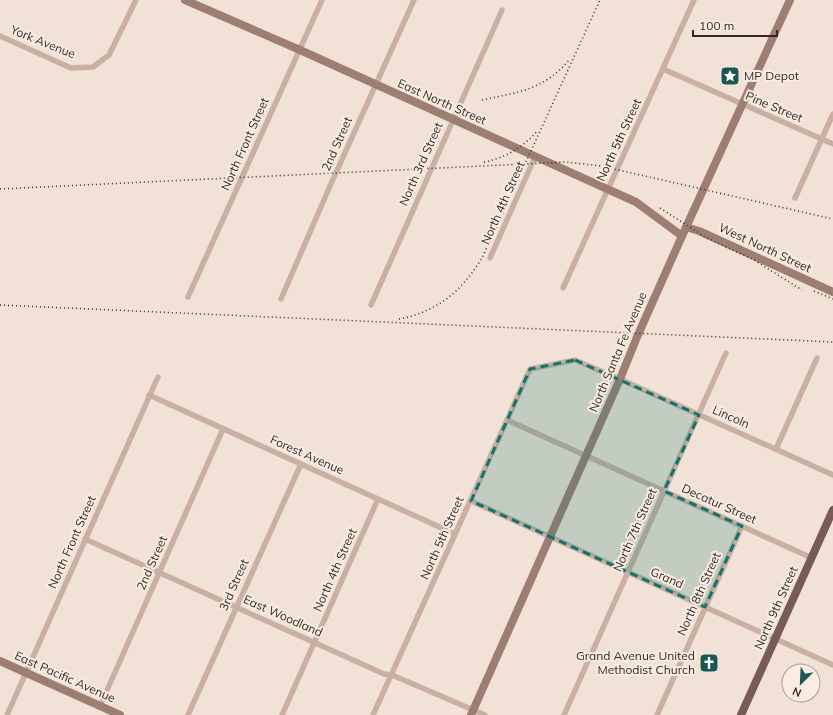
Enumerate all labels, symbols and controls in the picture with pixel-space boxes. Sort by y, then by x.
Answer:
scale bar [693,12,777,38]
text: 100 m [699,18,734,33]
street label: York Avenue [8,21,78,61]
place icon: MP Depot [719,65,741,87]
place label: MP Depot [744,68,799,83]
street label: East North Street [396,75,489,128]
street label: Pine Street [743,88,805,125]
street label: North Front Street [217,95,272,193]
street label: North 5th Street [593,96,644,184]
street label: 2nd Street [318,114,355,173]
street label: North 3rd Street [395,120,446,208]
street label: North 4th Street [477,159,528,247]
street label: West North Street [717,220,814,276]
street label: North Santa Fe Avenue [585,289,650,414]
street label: Lincoln [710,402,752,431]
street label: Forest Avenue [268,432,346,478]
street label: Decatur Street [679,480,759,527]
street label: North 7th Street [609,486,660,574]
street label: North Front Street [44,493,99,591]
street label: North 5th Street [416,494,467,582]
street label: North 4th Street [309,526,360,614]
street label: 2nd Street [133,533,170,592]
street label: North 8th Street [673,550,724,638]
street label: 3rd Street [216,557,252,613]
street label: Grand [648,564,686,591]
street label: North 9th Street [750,564,801,652]
street label: East Woodland [241,591,325,640]
street label: East Pacific Avenue [13,648,118,705]
place label: Grand Avenue United Methodist Church [576,648,695,677]
church icon: Grand Avenue United Methodist Church [698,652,720,674]
north arrow [781,663,821,703]
text: N [790,684,804,700]

